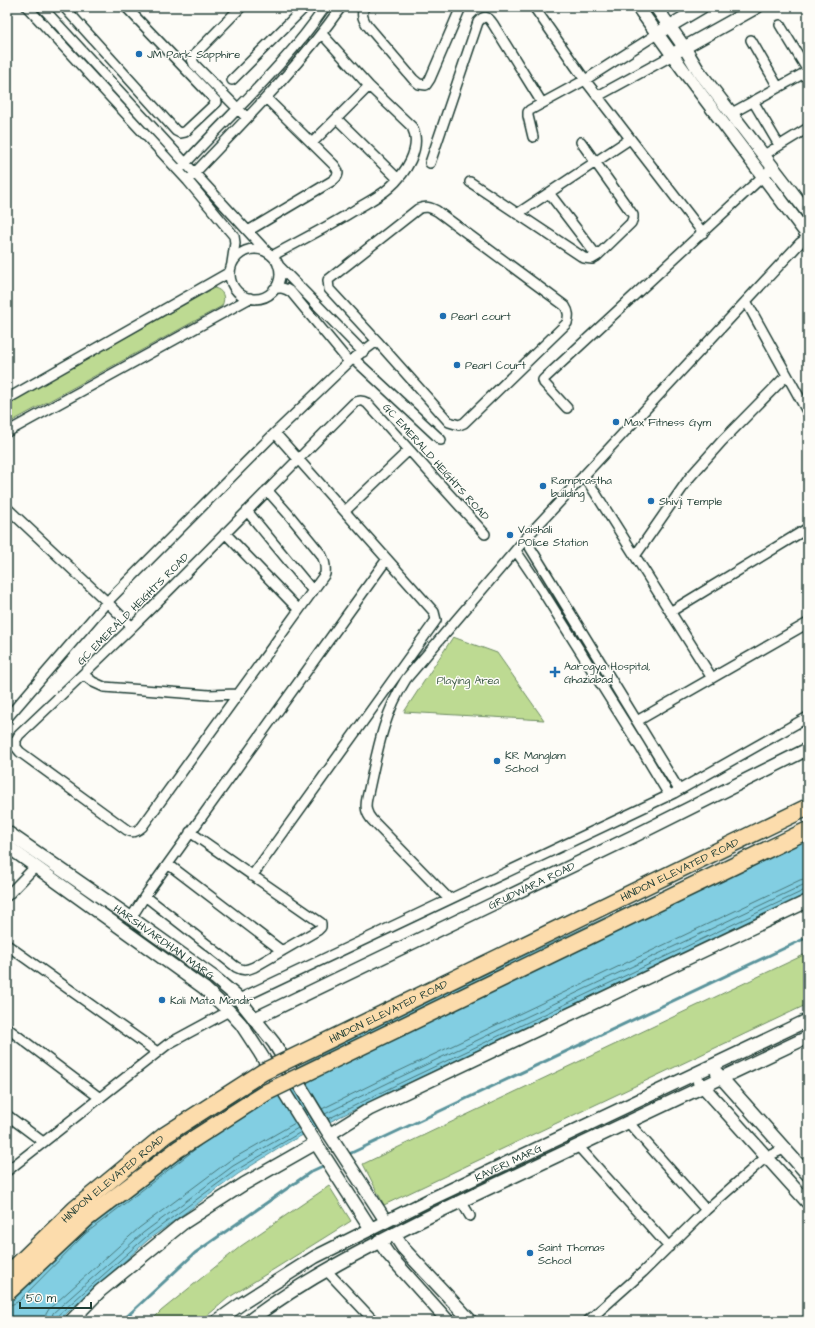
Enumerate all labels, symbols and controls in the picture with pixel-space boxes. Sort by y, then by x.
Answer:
place label: JM Park Sapphire [147,47,240,62]
marker: JM Park Sapphire [134,49,144,59]
place label: Pearl court [451,309,512,324]
marker: Pearl court [438,311,448,321]
place label: Pearl Court [465,358,526,373]
marker: Pearl Court [452,360,462,370]
street label: GC EMERALD HEIGHTS ROAD [379,400,493,524]
place label: Max Fitness Gym [624,415,712,431]
marker: Max Fitness Gym [611,417,621,427]
place label: Ramprastha building [551,473,612,502]
marker: Ramprastha building [538,481,548,491]
place label: Shivji Temple [659,494,722,509]
marker: Shivji Temple [646,496,656,506]
place label: Vaishali POlice Station [518,522,589,550]
marker: Vaishali POlice Station [505,530,515,540]
street label: GC EMERALD HEIGHTS ROAD [74,550,192,668]
place label: Aarogya Hospital, Ghaziabad [564,659,651,687]
marker: Aarogya Hospital, Ghaziabad [549,666,561,678]
park label: Playing Area [437,673,500,689]
place label: KR Manglam School [505,748,566,776]
marker: KR Manglam School [492,756,502,766]
street label: HINDON ELEVATED ROAD [618,834,741,905]
street label: GRUDWARA ROAD [485,858,577,913]
street label: HARSHVARDHAN MARG [111,901,218,983]
street label: HINDON ELEVATED ROAD [326,976,450,1046]
place label: Kali Mata Mandir [170,993,253,1008]
marker: Kali Mata Mandir [157,995,167,1005]
street label: HINDON ELEVATED ROAD [58,1131,167,1226]
street label: KAVERI MARG [472,1140,544,1185]
place label: Saint Thomas School [538,1240,605,1268]
marker: Saint Thomas School [525,1248,535,1258]
scale bar [20,1284,91,1310]
text: 50 m [26,1290,57,1307]

